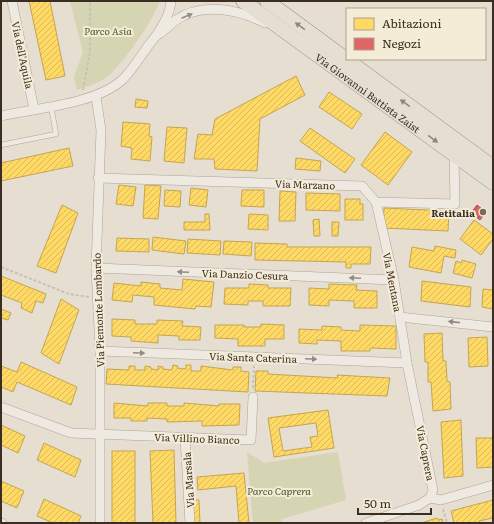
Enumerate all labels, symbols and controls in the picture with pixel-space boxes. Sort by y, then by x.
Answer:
legend [346,8,486,60]
one-way arrow [181,12,193,18]
text: Abitazioni [382,14,441,32]
street label: Via dell'Aquila [9,20,38,91]
one-way arrow [295,21,306,30]
park label: Parco Asia [84,23,132,38]
text: Negozi [382,34,421,52]
street label: Via Giovanni Battista Zaist [313,49,424,136]
one-way arrow [400,99,410,107]
one-way arrow [428,135,439,144]
street label: Via Marzano [275,175,336,193]
place label: Retitalia [431,205,475,220]
marker: Retitalia [478,207,488,217]
street label: Via Mentana [380,251,406,314]
street label: Via Piemonte Lombardo [88,252,107,368]
street label: Via Danzio Cesura [201,265,289,283]
one-way arrow [177,268,189,275]
one-way arrow [349,275,361,282]
one-way arrow [448,319,460,326]
street label: Via Santa Caterina [209,348,298,366]
one-way arrow [133,349,145,356]
one-way arrow [305,356,318,362]
street label: Via Caprera [413,424,439,483]
street label: Via Villino Bianco [154,429,240,447]
street label: Via Marsala [179,451,197,509]
park label: Parco Caprera [247,483,311,498]
scale bar [358,490,431,516]
text: 50 m [364,494,391,512]

